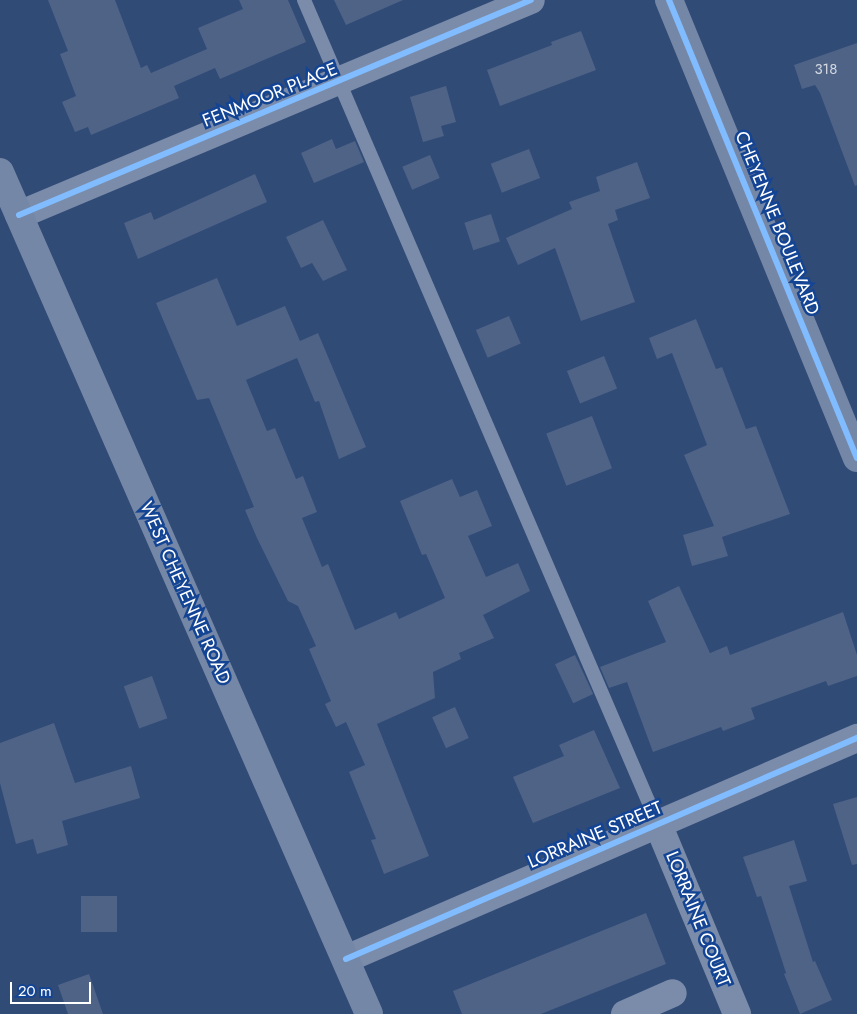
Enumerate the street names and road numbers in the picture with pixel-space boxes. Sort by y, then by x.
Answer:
street label: FENMOOR PLACE [199,58,341,132]
street label: CHEYENNE BOULEVARD [730,128,824,318]
street label: WEST CHEYENNE ROAD [135,498,235,688]
street label: LORRAINE STREET [525,797,665,873]
street label: LORRAINE COURT [661,848,735,990]

